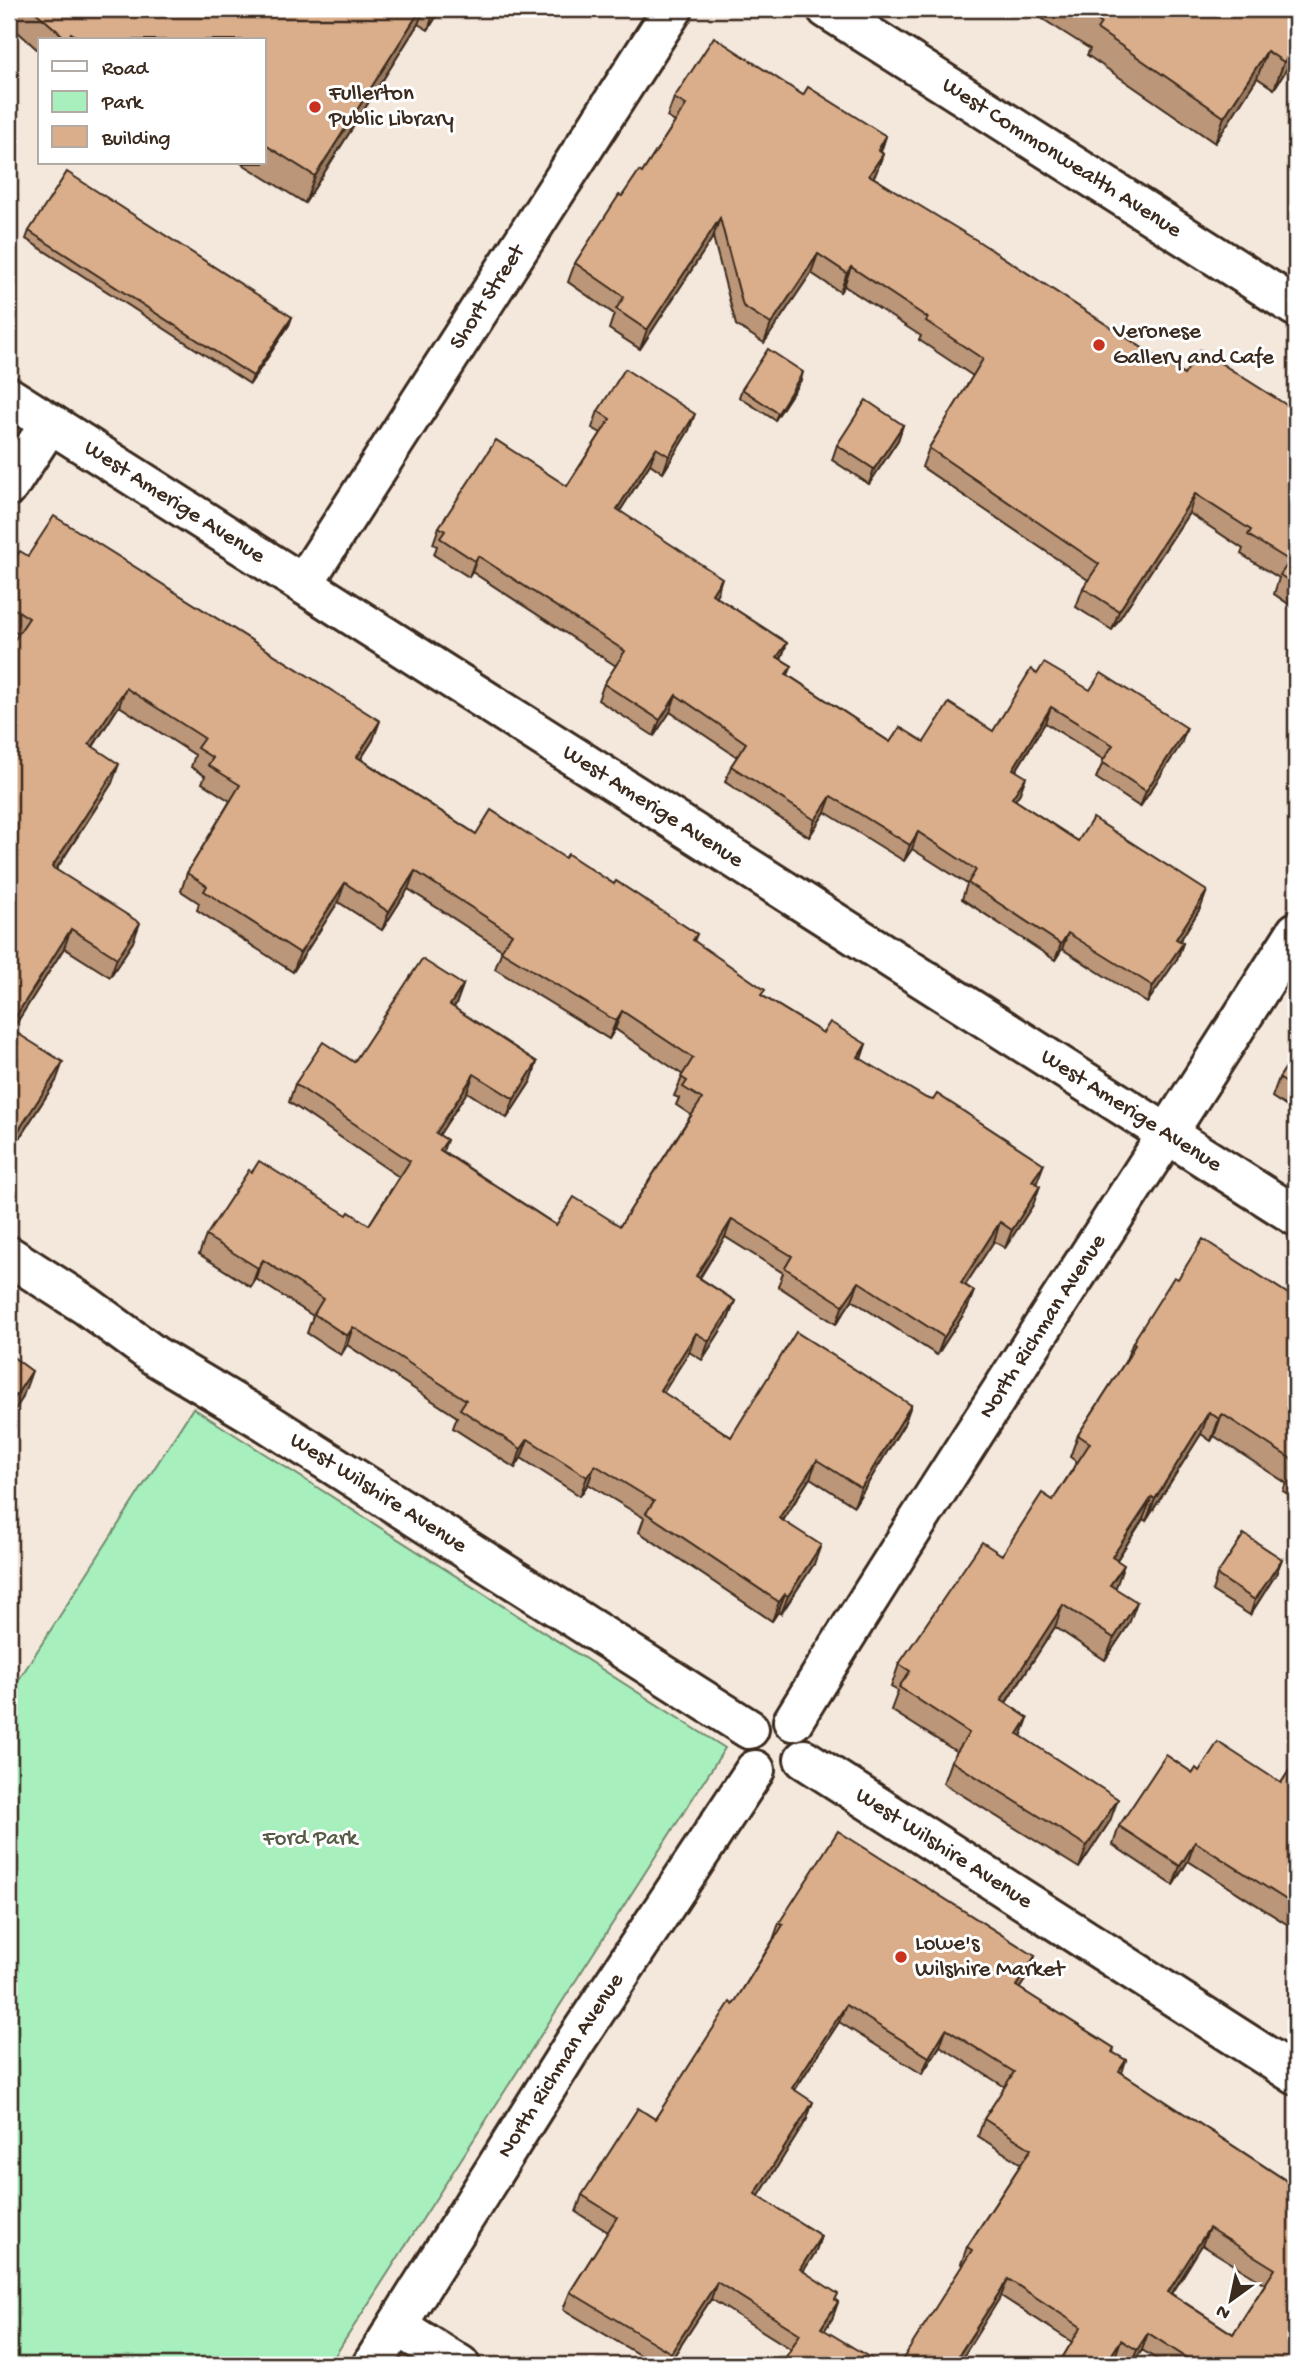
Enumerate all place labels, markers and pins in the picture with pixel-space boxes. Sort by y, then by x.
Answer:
place label: Fullerton Public Library [328,81,454,134]
marker: Fullerton Public Library [307,99,323,115]
place label: Veronese Gallery and Cafe [1112,319,1275,372]
marker: Veronese Gallery and Cafe [1091,337,1107,353]
place label: Lowe's Wilshire Market [915,1931,1066,1984]
marker: Lowe's Wilshire Market [893,1949,909,1965]

